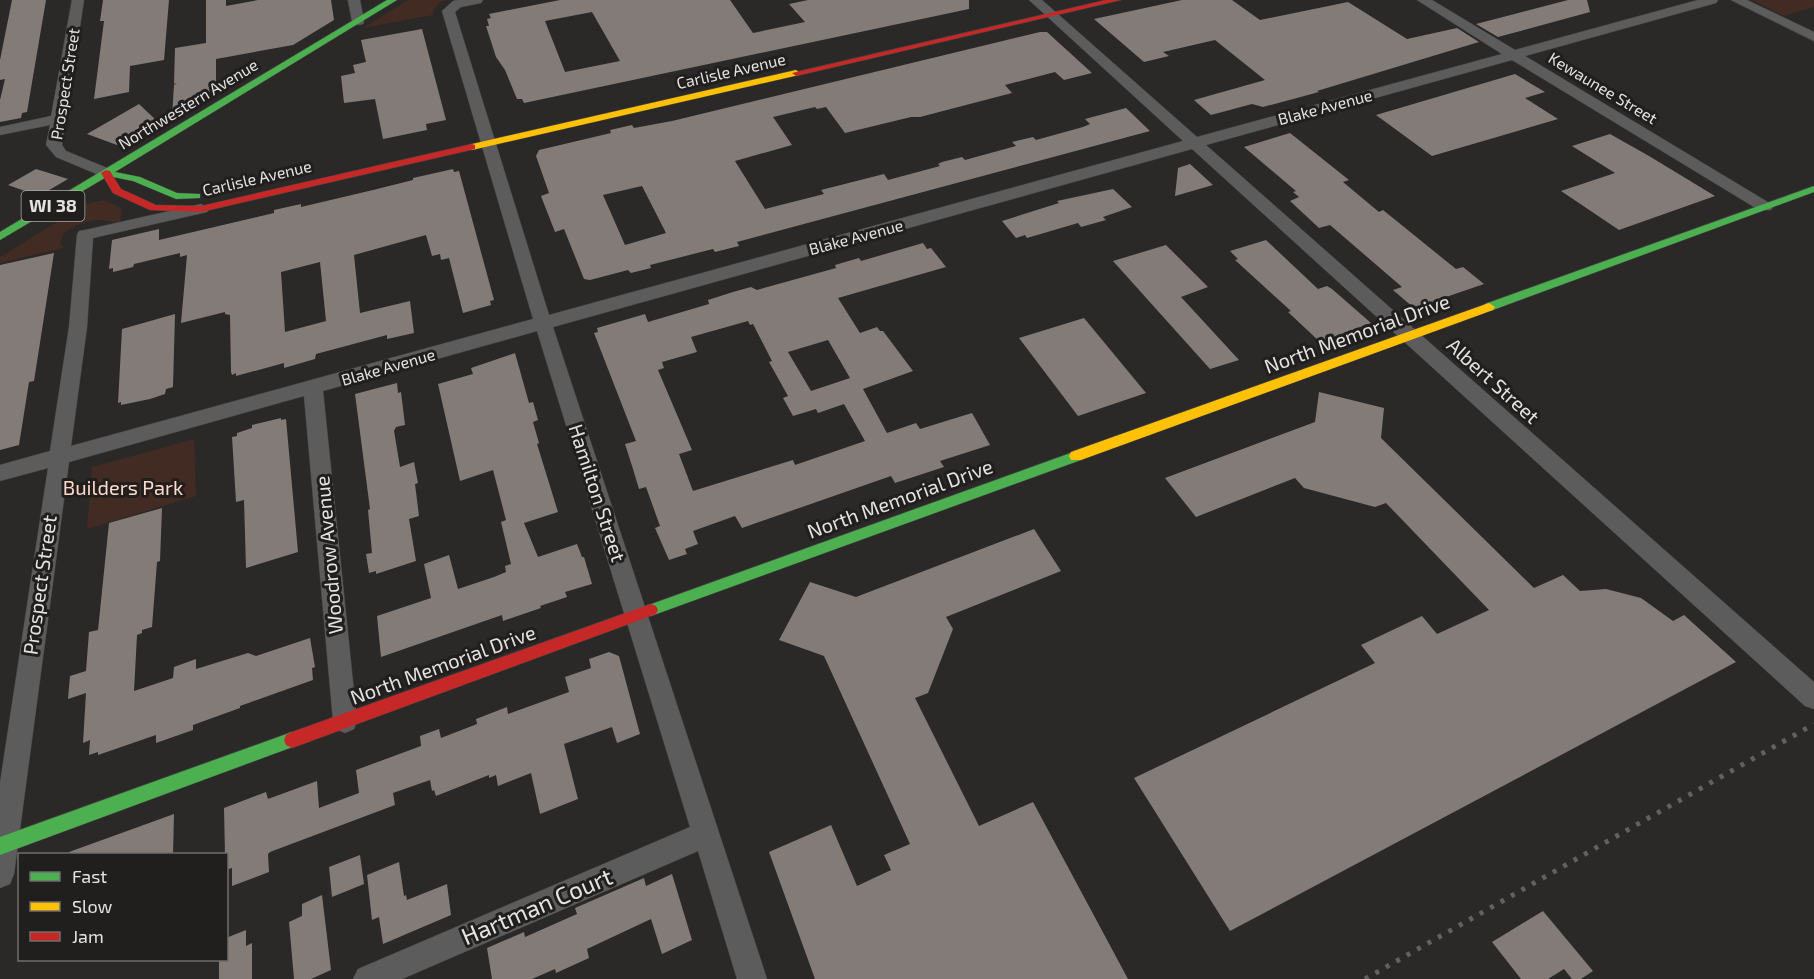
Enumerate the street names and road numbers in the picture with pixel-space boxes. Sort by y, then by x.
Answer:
street label: Prospect Street [46,27,83,141]
street label: Kewaunee Street [1545,48,1661,127]
street label: Carlisle Avenue [675,49,787,92]
street label: Northwestern Avenue [115,54,261,153]
street label: Blake Avenue [1276,85,1374,128]
street label: Carlisle Avenue [201,156,313,199]
road number: WI 38 [22,191,84,221]
street label: Blake Avenue [807,215,905,258]
street label: North Memorial Drive [1261,288,1453,378]
street label: Albert Street [1442,332,1545,428]
street label: Blake Avenue [339,344,437,389]
street label: Hamilton Street [564,421,632,565]
street label: North Memorial Drive [804,453,996,543]
street label: Woodrow Avenue [309,475,347,635]
street label: Prospect Street [17,513,61,656]
street label: North Memorial Drive [347,619,539,709]
street label: Hartman Court [457,861,616,950]

